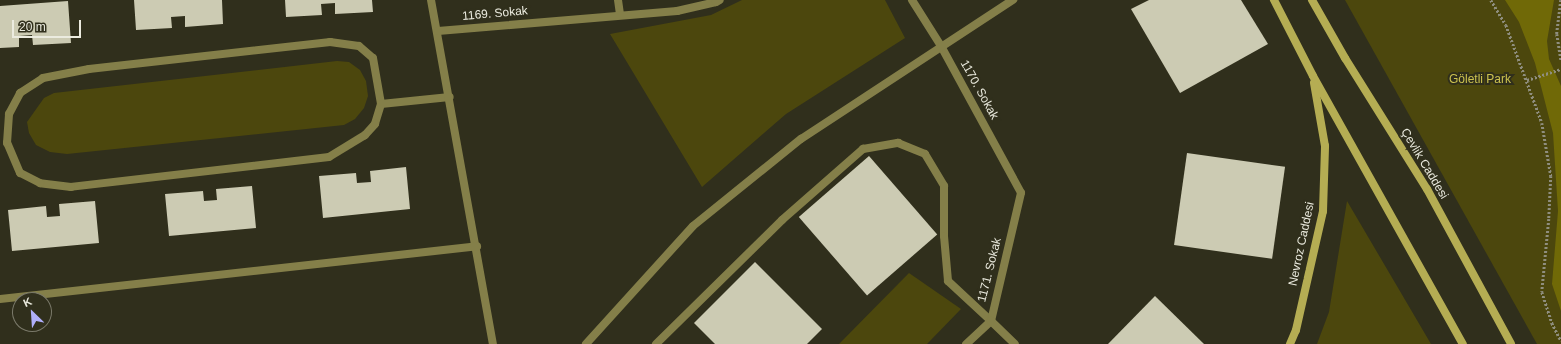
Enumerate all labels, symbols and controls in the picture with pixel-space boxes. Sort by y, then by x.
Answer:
street label: 1169. Sokak [462,4,528,24]
scale bar [14,12,83,38]
text: 20 m [19,20,46,34]
street label: 1170. Sokak [957,58,1001,122]
park label: Göletli Park [1449,73,1511,87]
street label: Çevlik Caddesi [1397,126,1451,202]
street label: Nevroz Caddesi [1286,201,1318,287]
street label: 1171. Sokak [975,236,1005,304]
north arrow [12,292,52,332]
text: K [21,295,33,309]

